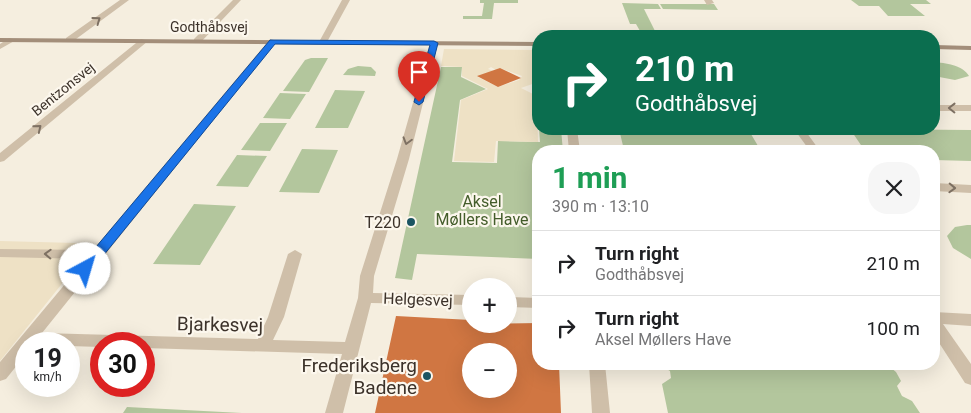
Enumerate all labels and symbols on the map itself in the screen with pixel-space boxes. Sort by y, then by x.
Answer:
one-way arrow [91,17,101,26]
street label: Godthåbsvej [170,19,248,35]
pin [398,51,440,102]
street label: Bentzonsvej [29,59,97,119]
one-way arrow [948,103,956,113]
one-way arrow [32,124,41,133]
one-way arrow [403,136,413,144]
one-way arrow [949,183,957,193]
park label: Aksel Møllers Have [435,192,529,229]
place label: T220 [364,213,401,232]
marker: T220 [405,216,417,228]
position arrow [58,242,110,294]
one-way arrow [44,249,52,259]
street label: Helgesvej [383,289,453,310]
street label: Bjarkesvej [177,312,263,337]
speed limit sign: 30 [90,332,155,397]
place label: Frederiksberg Badene [301,354,417,399]
marker: Frederiksberg Badene [421,370,433,382]

